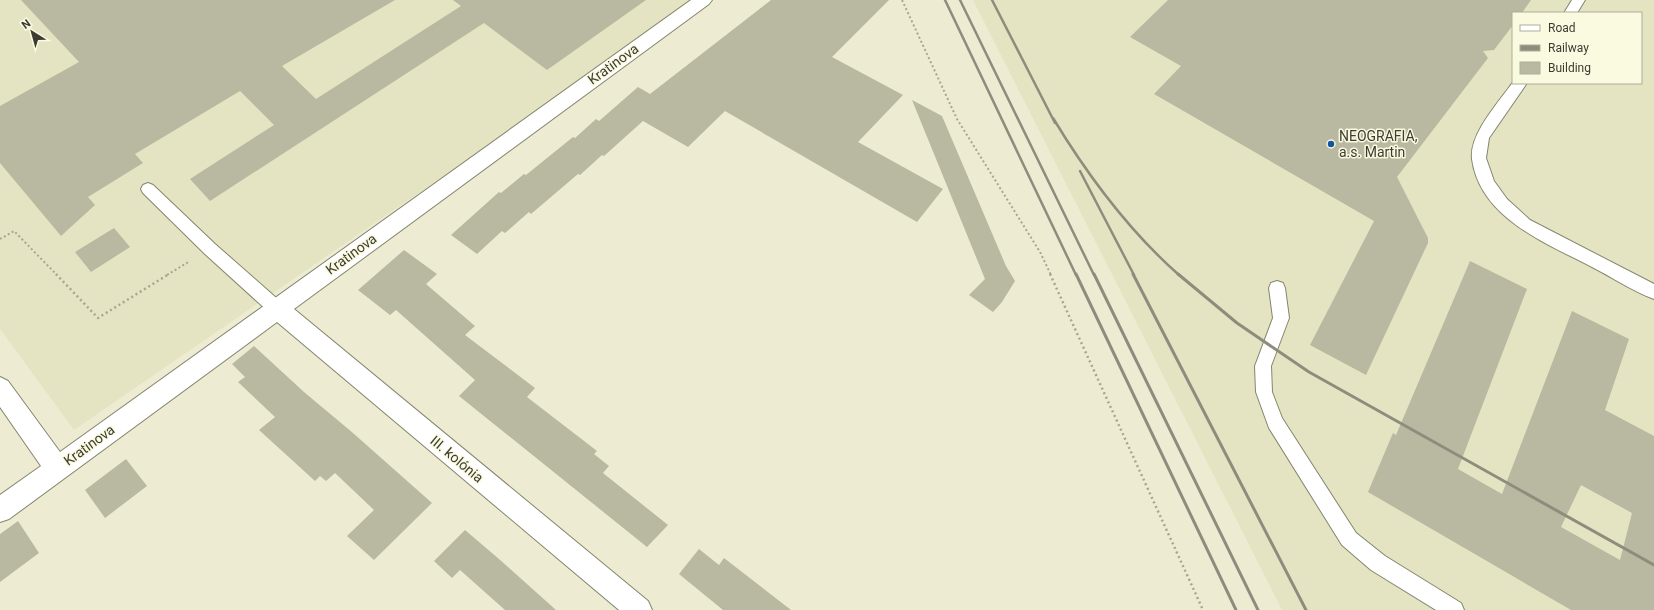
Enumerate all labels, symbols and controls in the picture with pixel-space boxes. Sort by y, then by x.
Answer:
north arrow [12,12,52,52]
legend [1512,12,1642,84]
text: N [19,17,33,32]
text: Road [1548,21,1576,35]
street label: Kratinova [585,40,641,88]
text: Railway [1548,41,1589,55]
text: Building [1548,61,1591,75]
place label: NEOGRAFIA, a.s. Martin [1339,128,1418,160]
marker: NEOGRAFIA, a.s. Martin [1326,139,1336,149]
street label: Kratinova [323,230,379,278]
street label: Kratinova [61,421,117,469]
street label: III. kolónia [427,432,487,486]

